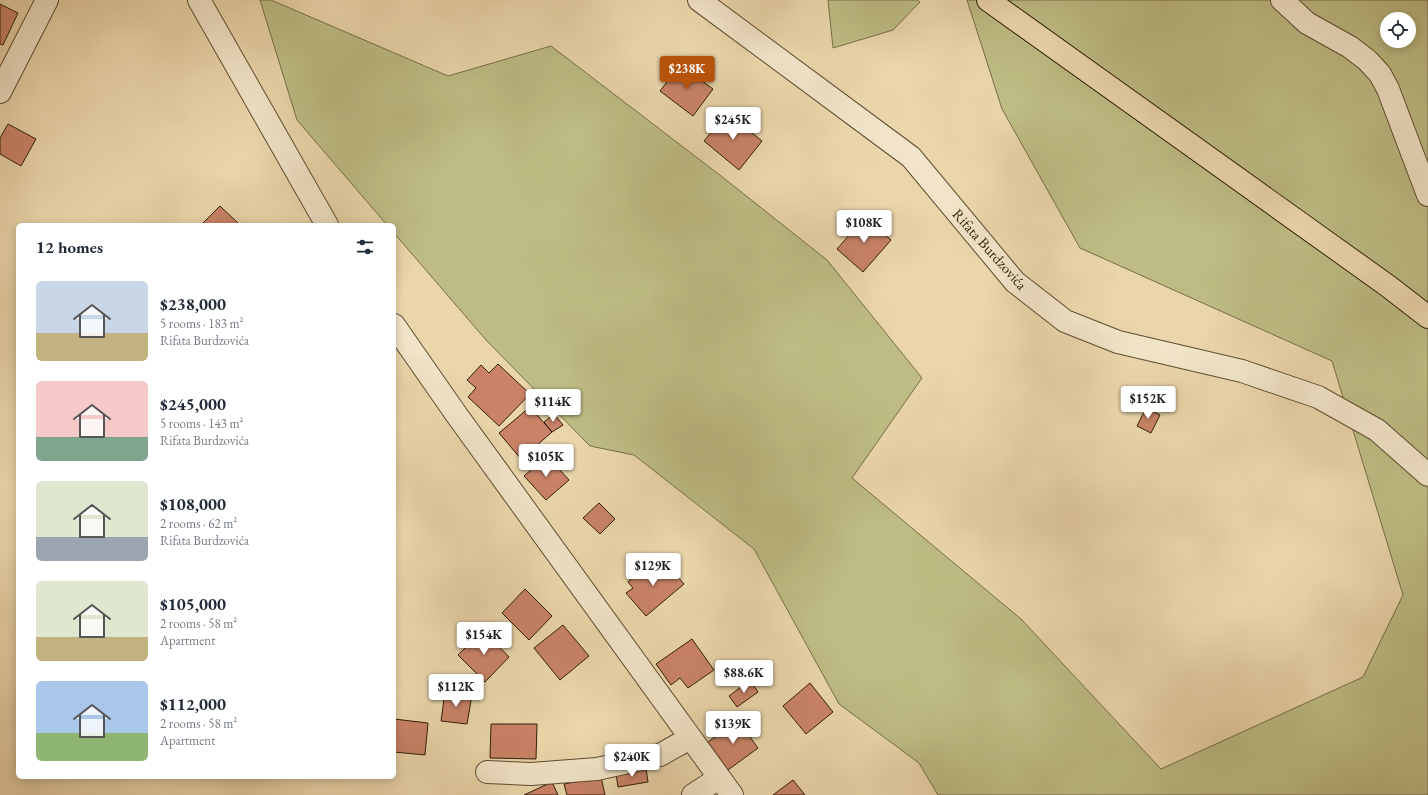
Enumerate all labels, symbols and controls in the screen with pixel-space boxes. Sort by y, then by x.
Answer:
map controls [1380,12,1416,48]
button: locate [1380,12,1416,48]
pin: $238K [659,56,715,90]
text: $238K [669,60,705,77]
pin: $245K [705,107,761,141]
text: $245K [715,111,751,128]
street label: Rifata Burdzovića [949,204,1031,294]
pin: $108K [836,210,892,244]
text: $108K [846,214,882,231]
text: 12 homes [36,236,103,258]
icon: filters [354,236,376,258]
text: $238,000 [160,293,226,315]
icon: home [68,297,116,345]
text: 5 rooms · 183 m² [160,315,244,332]
text: Rifata Burdzovića [160,332,249,349]
pin: $152K [1120,386,1176,420]
pin: $114K [525,389,581,423]
text: $152K [1130,390,1166,407]
text: $245,000 [160,393,226,415]
text: $114K [535,393,571,410]
icon: home [68,397,116,445]
text: 5 rooms · 143 m² [160,415,244,432]
text: Rifata Burdzovića [160,432,249,449]
pin: $105K [518,444,574,478]
text: $105K [528,448,564,465]
text: $108,000 [160,493,226,515]
icon: home [68,497,116,545]
text: 2 rooms · 62 m² [160,515,237,532]
text: Rifata Burdzovića [160,532,249,549]
pin: $129K [625,553,681,587]
text: $129K [635,557,671,574]
text: $105,000 [160,593,226,615]
icon: home [68,597,116,645]
text: 2 rooms · 58 m² [160,615,237,632]
pin: $154K [456,622,512,656]
text: $154K [466,626,502,643]
text: Apartment [160,632,215,649]
pin: $88.6K [711,660,777,694]
text: $88.6K [724,664,764,681]
pin: $112K [428,674,484,708]
text: $112K [438,678,474,695]
text: $112,000 [160,693,226,715]
icon: home [68,697,116,745]
pin: $139K [705,711,761,745]
text: 2 rooms · 58 m² [160,715,237,732]
text: $139K [715,715,751,732]
text: Apartment [160,732,215,749]
pin: $240K [604,744,660,778]
text: $240K [614,748,650,765]

